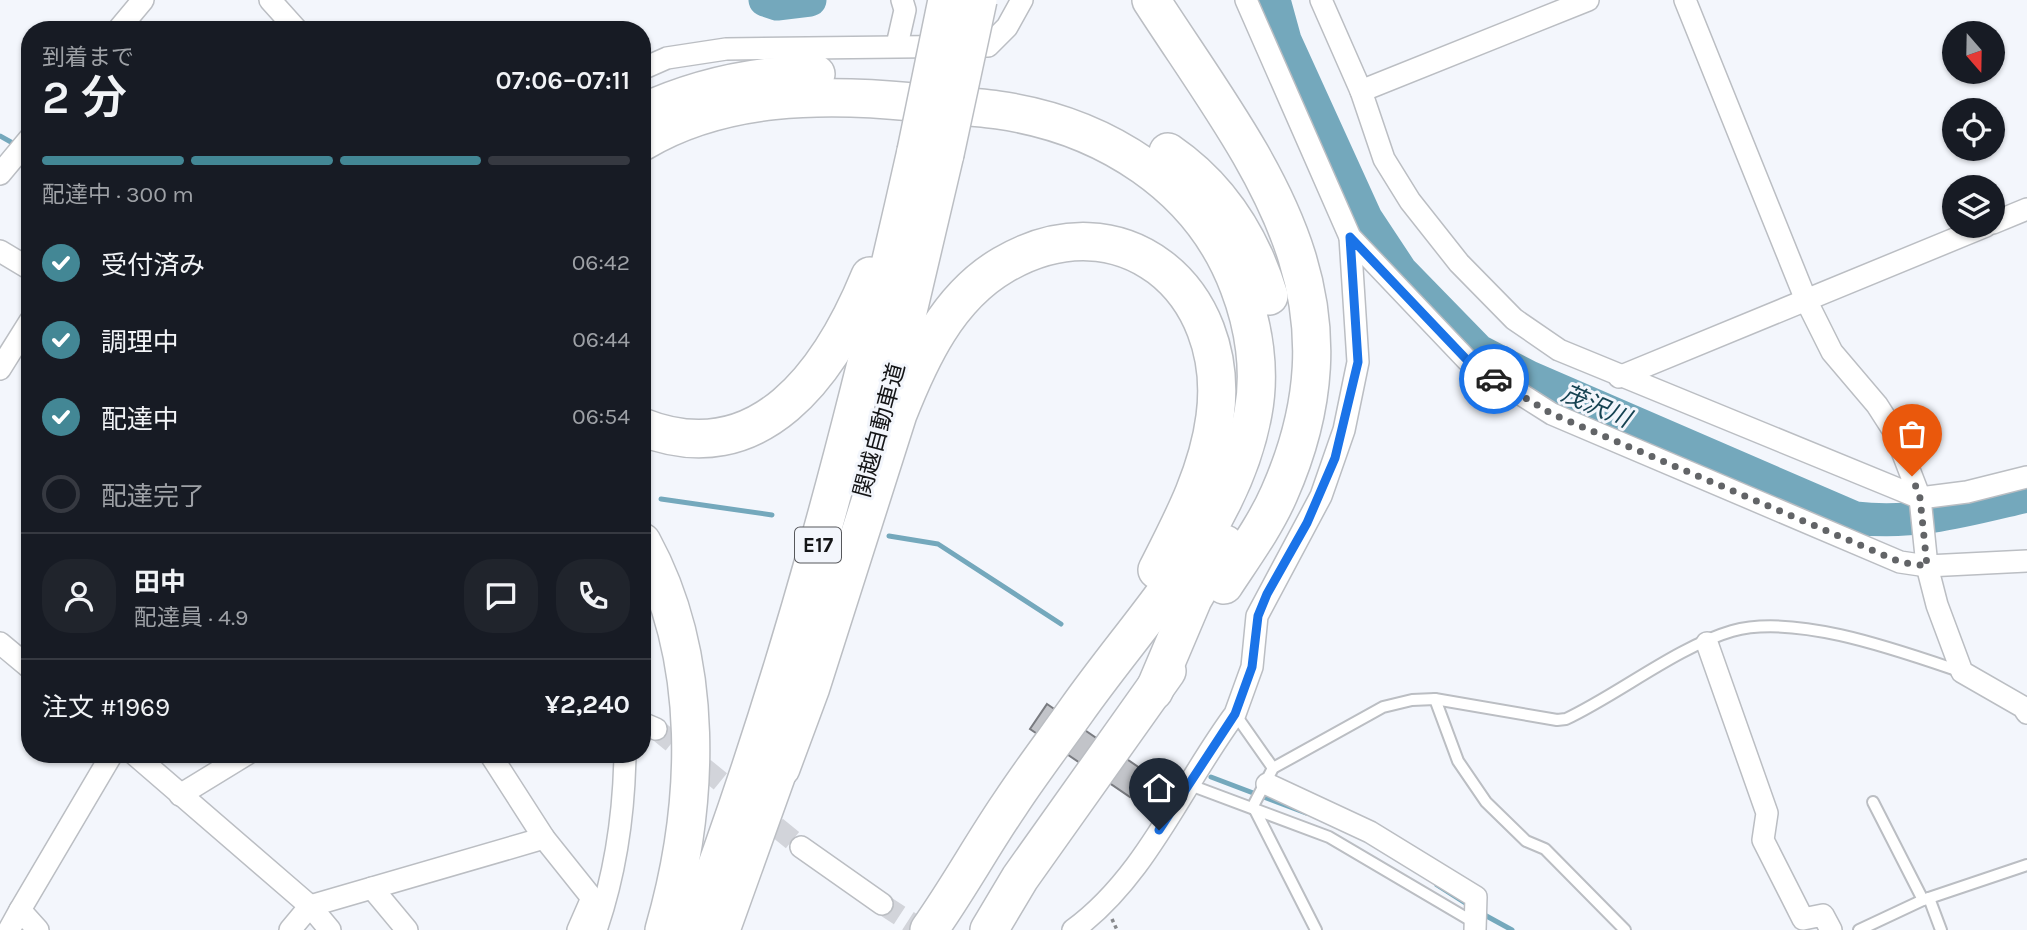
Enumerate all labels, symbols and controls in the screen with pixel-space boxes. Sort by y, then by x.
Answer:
north arrow [1942,21,2006,84]
map controls [1942,21,2005,238]
text: 到着まで [42,44,134,71]
text: 07:06–07:11 [496,65,630,96]
text: 2 分 [42,71,127,125]
button: locate [1942,98,2005,161]
button: layers [1942,175,2005,238]
text: 配達中 · 300 m [42,181,194,208]
icon: check [42,244,80,282]
text: 06:42 [572,249,630,276]
text: 受付済み [101,250,205,281]
icon: check [42,321,80,359]
text: 06:44 [572,326,630,353]
text: 調理中 [101,327,179,358]
courier [1459,344,1529,414]
street label: 関越自動車道 [849,360,910,500]
icon: car [1475,360,1513,398]
water label: 茂沢川 [1557,379,1637,434]
icon: check [42,398,80,436]
text: 06:54 [572,403,630,430]
text: 配達中 [101,404,179,435]
pin [1882,404,1942,476]
icon: bag [1893,415,1931,453]
text: 配達完了 [101,481,205,512]
road number: E17 [795,528,841,562]
button: person [42,559,116,633]
button: chat [464,559,538,633]
button: phone [556,559,630,633]
text: 田中 [134,567,186,598]
text: 配達員 · 4.9 [134,604,248,631]
text: ¥2,240 [545,689,630,720]
text: 注文 #1969 [42,692,170,723]
pin [1129,758,1189,830]
icon: home [1140,769,1178,807]

